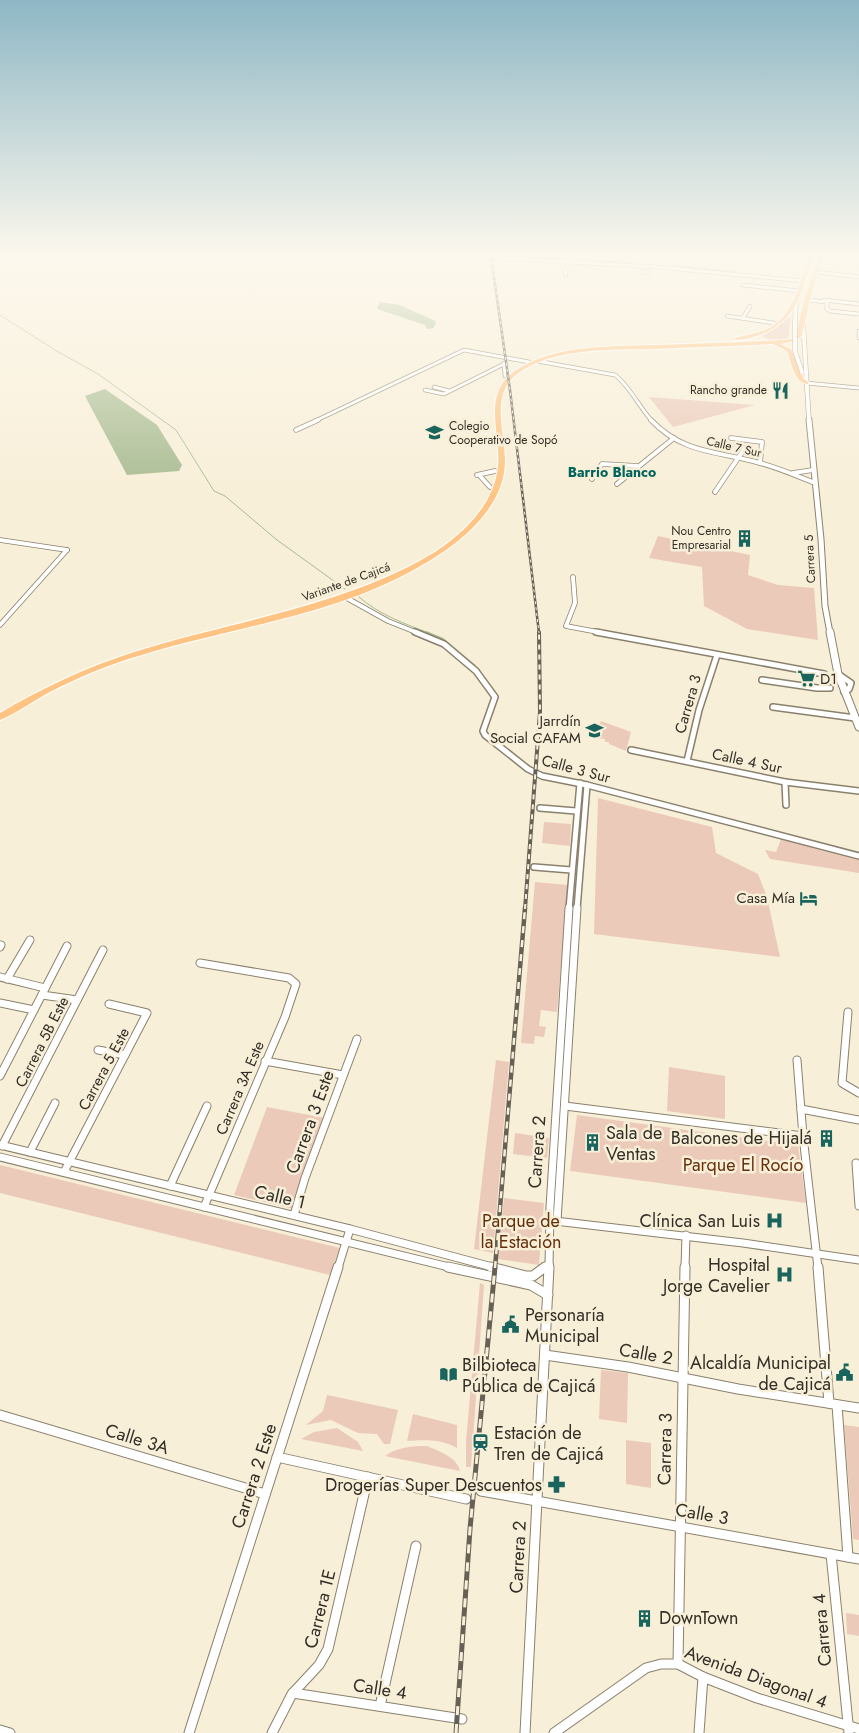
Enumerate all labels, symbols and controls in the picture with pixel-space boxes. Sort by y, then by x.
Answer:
restaurant icon: Rancho grande [771,380,791,400]
place label: Rancho grande [690,381,767,399]
place label: Colegio Cooperativo de Sopó [449,417,558,449]
school or university icon: Colegio Cooperativo de Sopó [425,423,445,443]
street label: Calle 7 Sur [705,432,764,462]
district label: Barrio Blanco [568,462,656,482]
place label: Nou Centro Empresarial [671,522,731,554]
building icon: Nou Centro Empresarial [735,528,755,548]
street label: Carrera 5 [800,534,820,584]
street label: Variante de Cajicá [299,558,393,606]
place label: D1 [820,668,837,690]
supermarket icon: D1 [796,669,816,689]
street label: Carrera 3 [669,672,707,736]
place label: Jarrdín Social CAFAM [490,710,581,749]
school or university icon: Jarrdín Social CAFAM [585,720,605,740]
street label: Calle 4 Sur [710,743,785,779]
street label: Calle 3 Sur [539,749,614,789]
place label: Casa Mía [736,887,795,909]
hotel icon: Casa Mía [799,888,819,908]
street label: Carrera 5B Este [10,993,74,1091]
street label: Carrera 5 Este [73,1024,135,1114]
street label: Carrera 3A Este [210,1037,270,1138]
street label: Carrera 3 Este [279,1067,341,1177]
street label: Carrera 2 [521,1115,553,1189]
place label: Sala de Ventas [606,1120,662,1167]
place label: Balcones de Hijalá [671,1125,812,1151]
building icon: Balcones de Hijalá [816,1128,836,1148]
building icon: Sala de Ventas [582,1133,602,1153]
park label: Parque El Rocío [683,1152,804,1178]
street label: Calle 1 [252,1178,308,1216]
park label: Parque de la Estación [481,1208,561,1255]
place label: Clínica San Luis [640,1208,760,1234]
hospital icon: Clínica San Luis [764,1211,784,1231]
place label: Hospital Jorge Cavelier [661,1252,771,1299]
hospital icon: Hospital Jorge Cavelier [774,1265,794,1285]
place label: Personaría Municipal [525,1302,604,1349]
public building icon: Personaría Municipal [501,1315,521,1335]
street label: Calle 2 [617,1336,675,1372]
place label: Alcaldía Municipal de Cajicá [690,1350,831,1397]
place label: Bilbioteca Pública de Cajicá [462,1352,596,1399]
public building icon: Alcaldía Municipal de Cajicá [835,1363,855,1383]
library icon: Bilbioteca Pública de Cajicá [438,1365,458,1385]
street label: Carrera 3 [651,1412,679,1485]
street label: Calle 3A [102,1417,172,1461]
street label: Carrera 2 Este [225,1420,283,1532]
place label: Estación de Tren de Cajicá [494,1420,603,1467]
station icon: Estación de Tren de Cajicá [470,1433,490,1453]
place label: Drogerías Super Descuentos [325,1472,542,1498]
pharmacy icon: Drogerías Super Descuentos [546,1475,566,1495]
street label: Calle 3 [673,1497,731,1531]
street label: Carrera 2 [503,1520,533,1594]
street label: Carrera 1E [298,1567,342,1651]
street label: Carrera 4 [806,1592,838,1668]
place label: DownTown [659,1605,739,1631]
building icon: DownTown [635,1608,655,1628]
street label: Avenida Diagonal 4 [681,1639,831,1715]
street label: Calle 4 [351,1672,409,1706]

